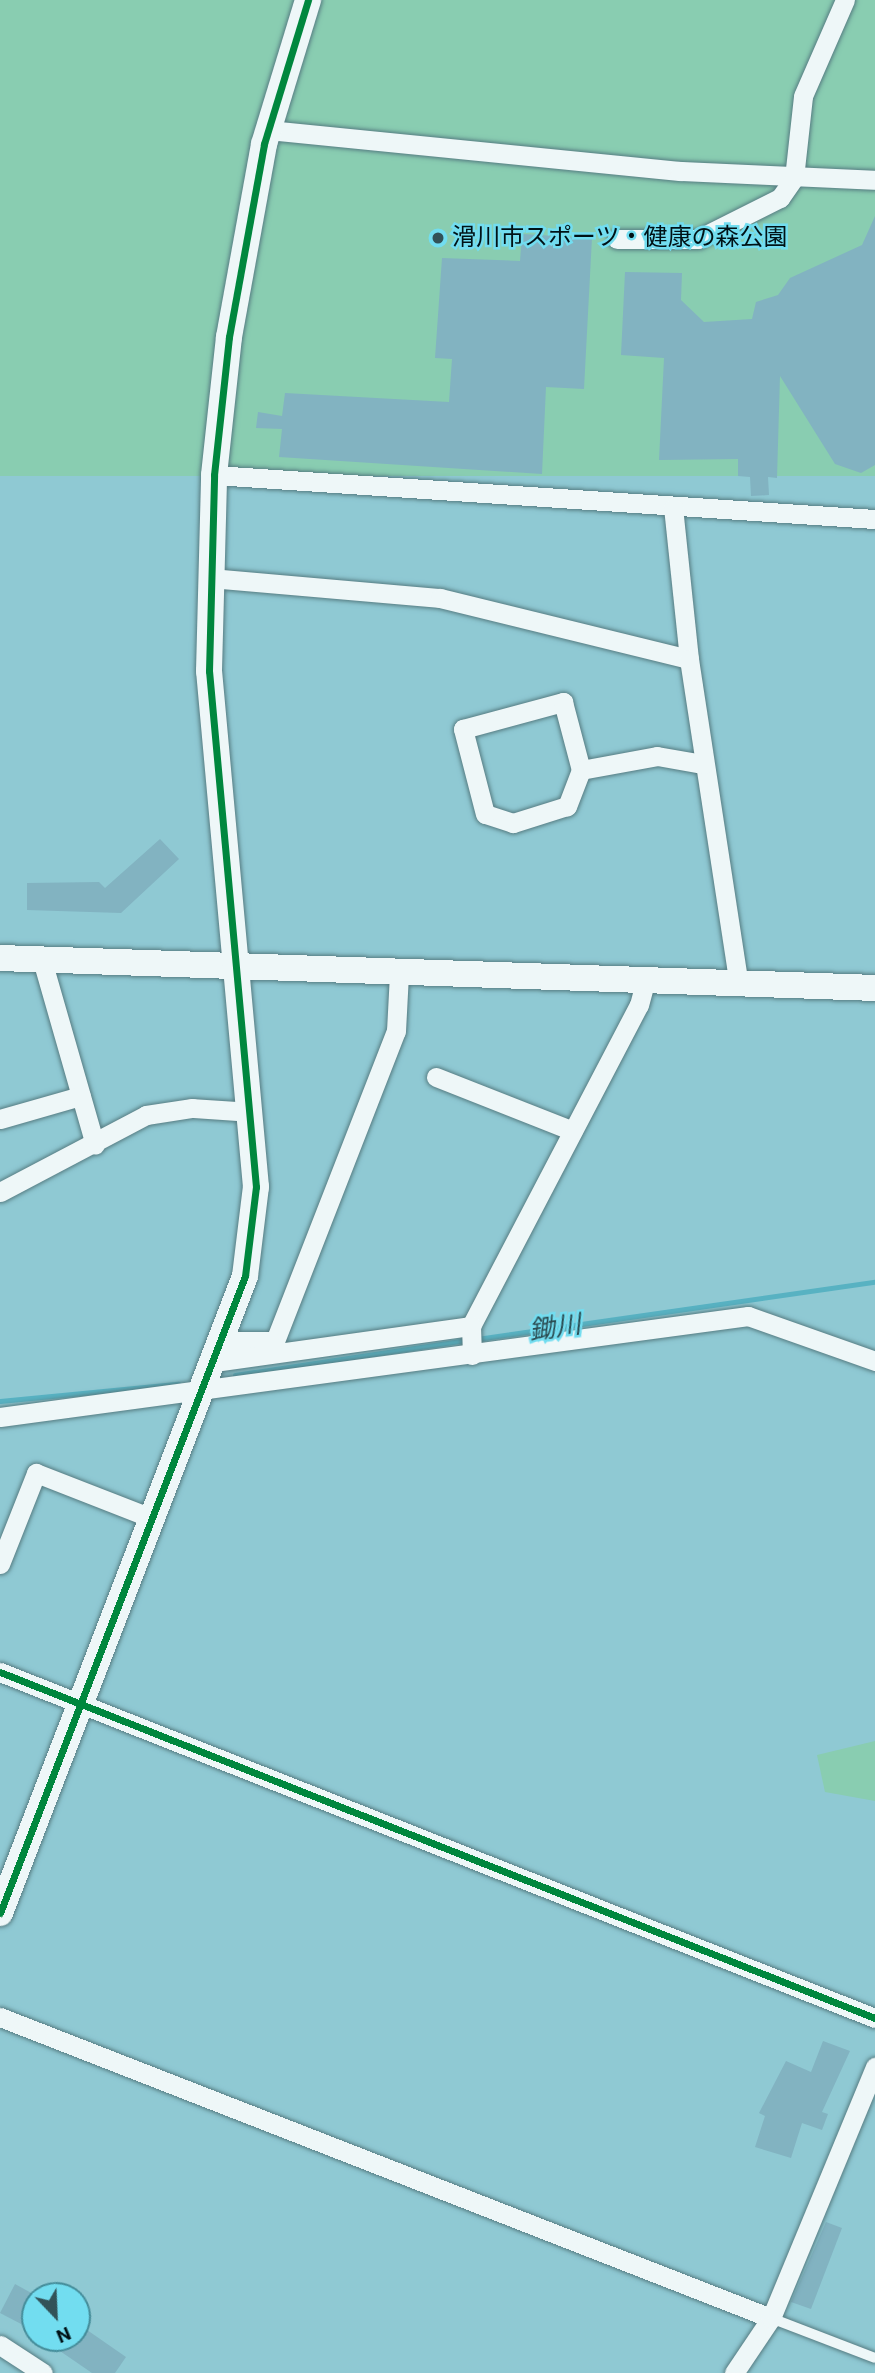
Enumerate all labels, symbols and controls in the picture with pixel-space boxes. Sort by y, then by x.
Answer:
place label: 滑川市スポーツ・健康の森公園 [452,224,788,252]
marker: 滑川市スポーツ・健康の森公園 [430,230,446,246]
water label: 鋤川 [527,1309,583,1347]
north arrow [21,2282,91,2352]
text: N [53,2322,74,2348]

